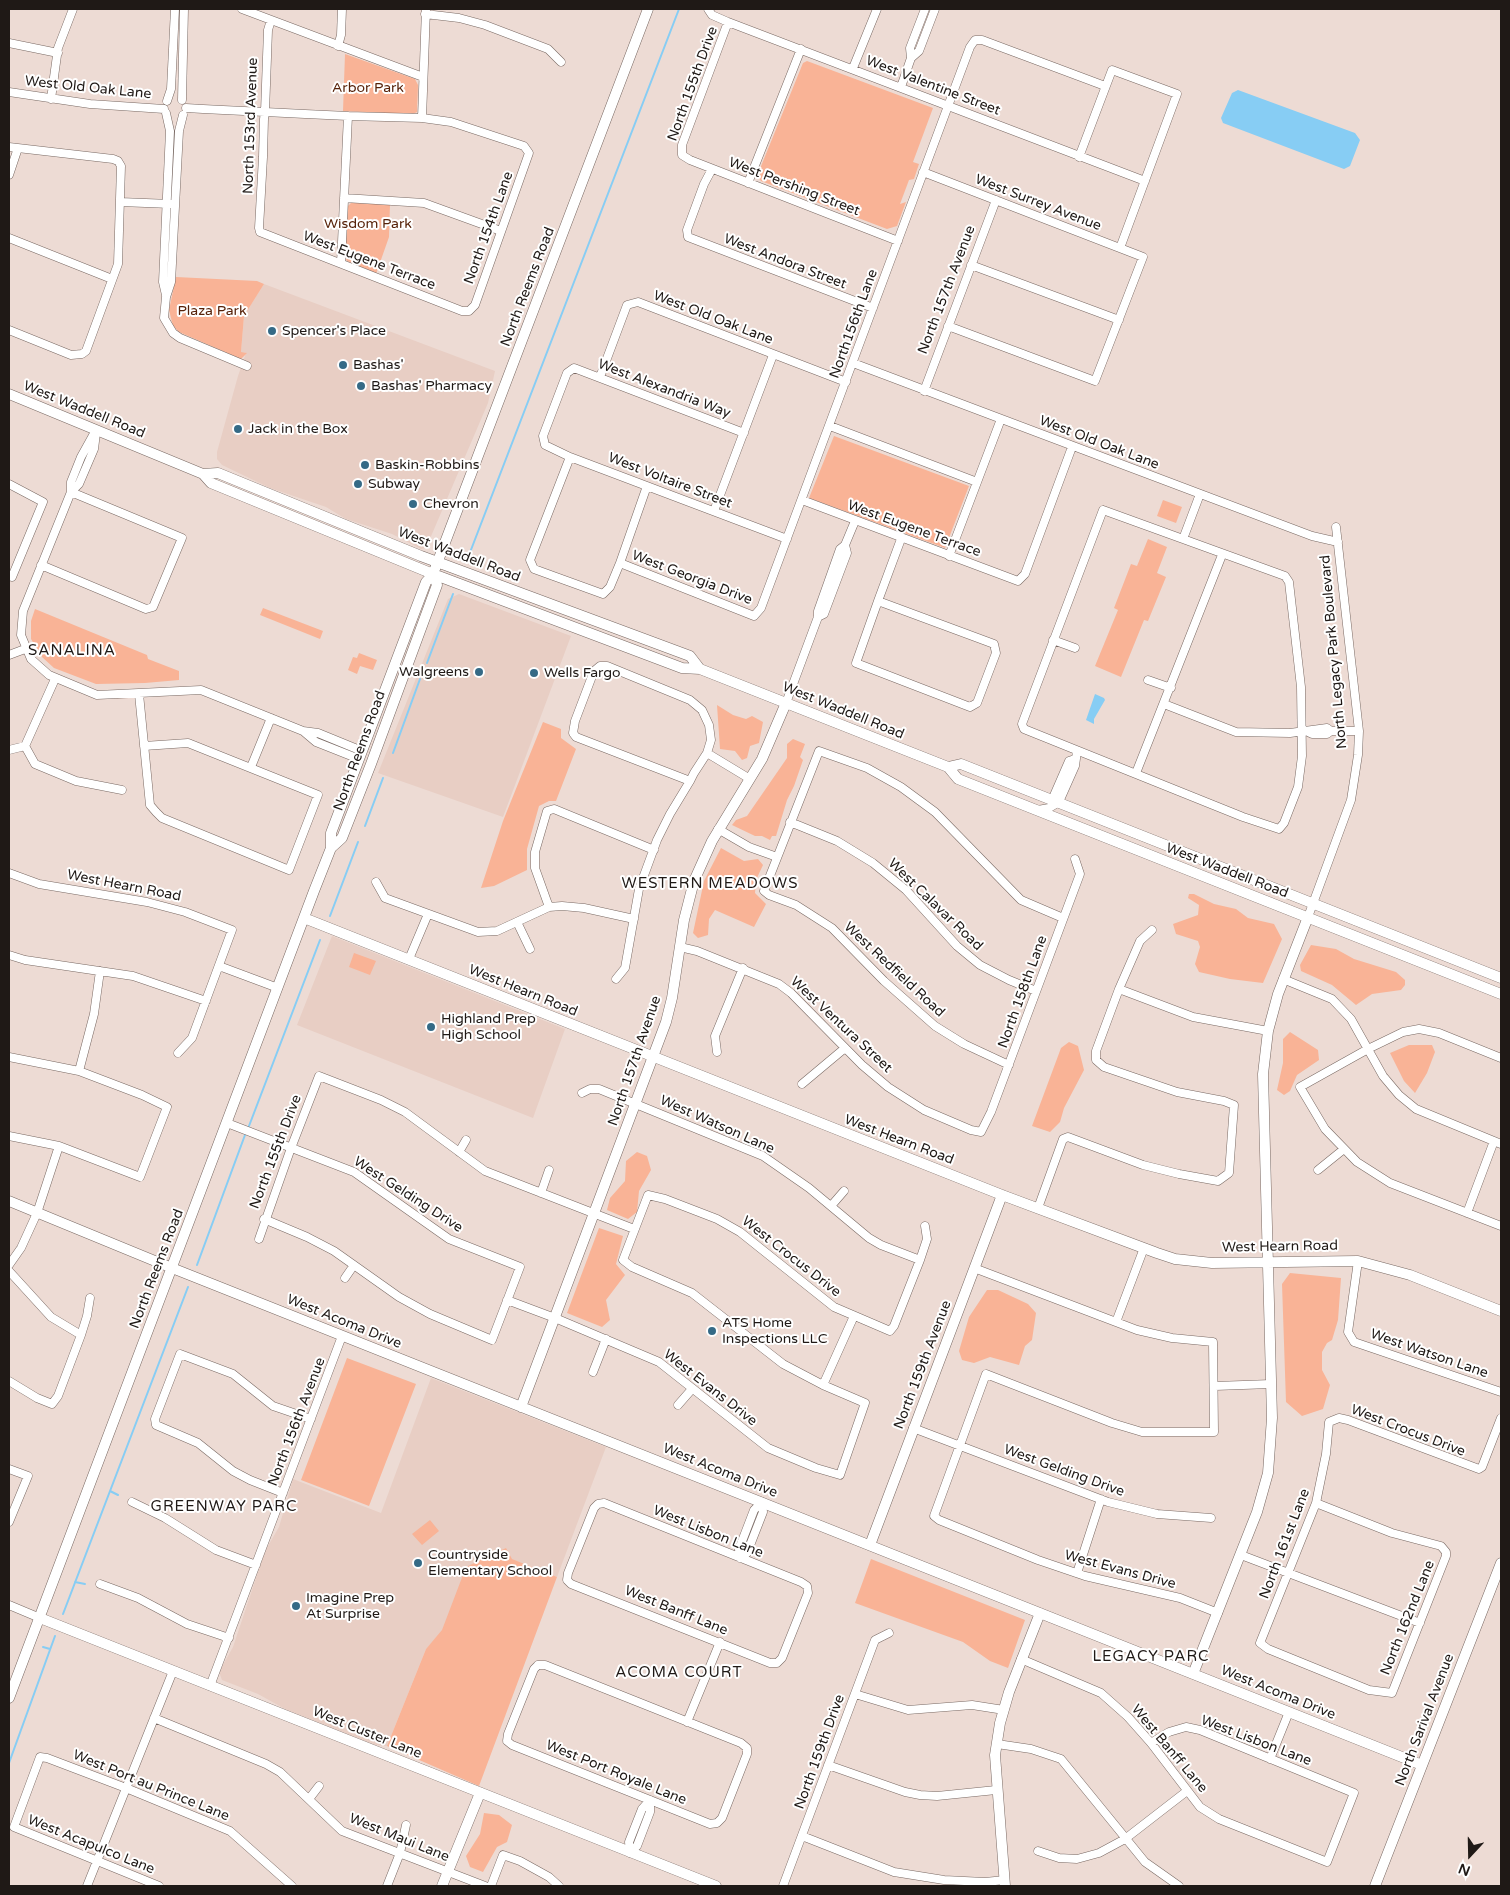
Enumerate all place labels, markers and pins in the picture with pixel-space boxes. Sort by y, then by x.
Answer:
place label: Spencer's Place [282,323,386,339]
marker: Spencer's Place [266,325,278,337]
place label: Bashas' [353,357,404,373]
marker: Bashas' [337,359,349,371]
place label: Bashas' Pharmacy [371,378,492,394]
marker: Bashas' Pharmacy [355,380,367,392]
place label: Jack in the Box [248,421,348,437]
marker: Jack in the Box [232,423,244,435]
place label: Baskin-Robbins [375,457,480,473]
marker: Baskin-Robbins [359,459,371,471]
place label: Subway [368,476,420,492]
marker: Subway [352,478,364,490]
place label: Chevron [423,496,479,512]
marker: Chevron [407,498,419,510]
place label: Walgreens [399,664,469,680]
place label: Wells Fargo [544,665,621,681]
marker: Walgreens [473,666,485,678]
marker: Wells Fargo [528,667,540,679]
place label: Highland Prep High School [441,1011,536,1044]
marker: Highland Prep High School [425,1021,437,1033]
place label: ATS Home Inspections LLC [722,1315,827,1348]
marker: ATS Home Inspections LLC [706,1325,718,1337]
place label: Countryside Elementary School [428,1547,552,1580]
marker: Countryside Elementary School [412,1557,424,1569]
place label: Imagine Prep At Surprise [306,1590,394,1622]
marker: Imagine Prep At Surprise [290,1600,302,1612]

